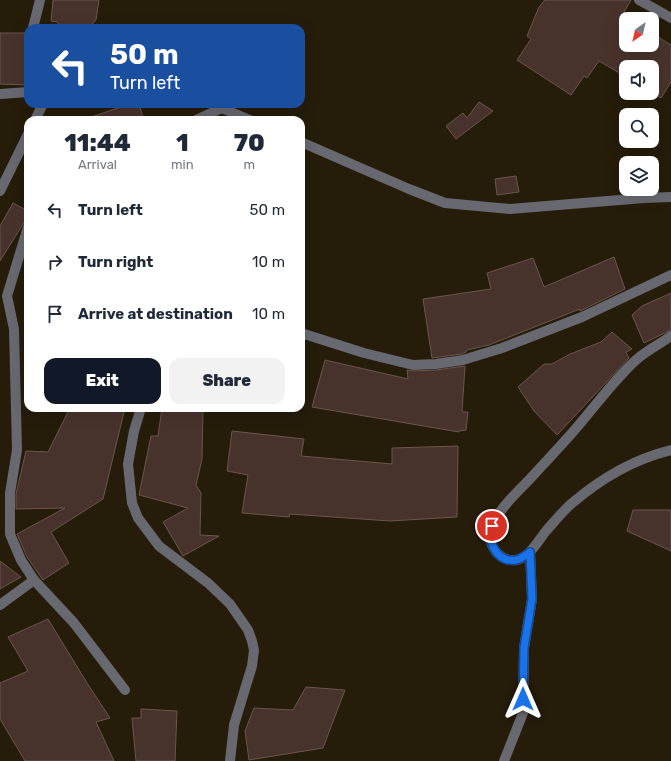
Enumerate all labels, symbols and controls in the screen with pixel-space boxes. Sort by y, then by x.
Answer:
north arrow [619,12,659,52]
map controls [619,12,659,196]
text: 50 m [110,38,179,71]
icon: left [44,40,96,92]
button: sound [619,60,659,100]
text: Turn left [110,72,180,94]
button: search [619,108,659,148]
text: 11:44 [64,129,131,157]
text: 1 [176,129,189,157]
text: 70 [234,129,265,157]
button: layers [619,156,659,196]
text: Arrival [78,157,117,172]
text: min [171,157,194,172]
text: m [243,157,255,172]
icon: left [44,199,66,221]
text: Turn left [78,201,143,219]
text: 50 m [250,201,285,219]
icon: right [44,251,66,273]
text: Turn right [78,253,153,271]
text: 10 m [252,253,285,271]
icon: arrive [44,303,66,325]
text: Arrive at destination [78,305,233,323]
text: 10 m [252,305,285,323]
button: Exit [44,358,161,404]
button: Share [169,358,285,404]
pin [475,509,509,543]
icon: arrive [481,515,503,537]
position arrow [502,678,544,720]

